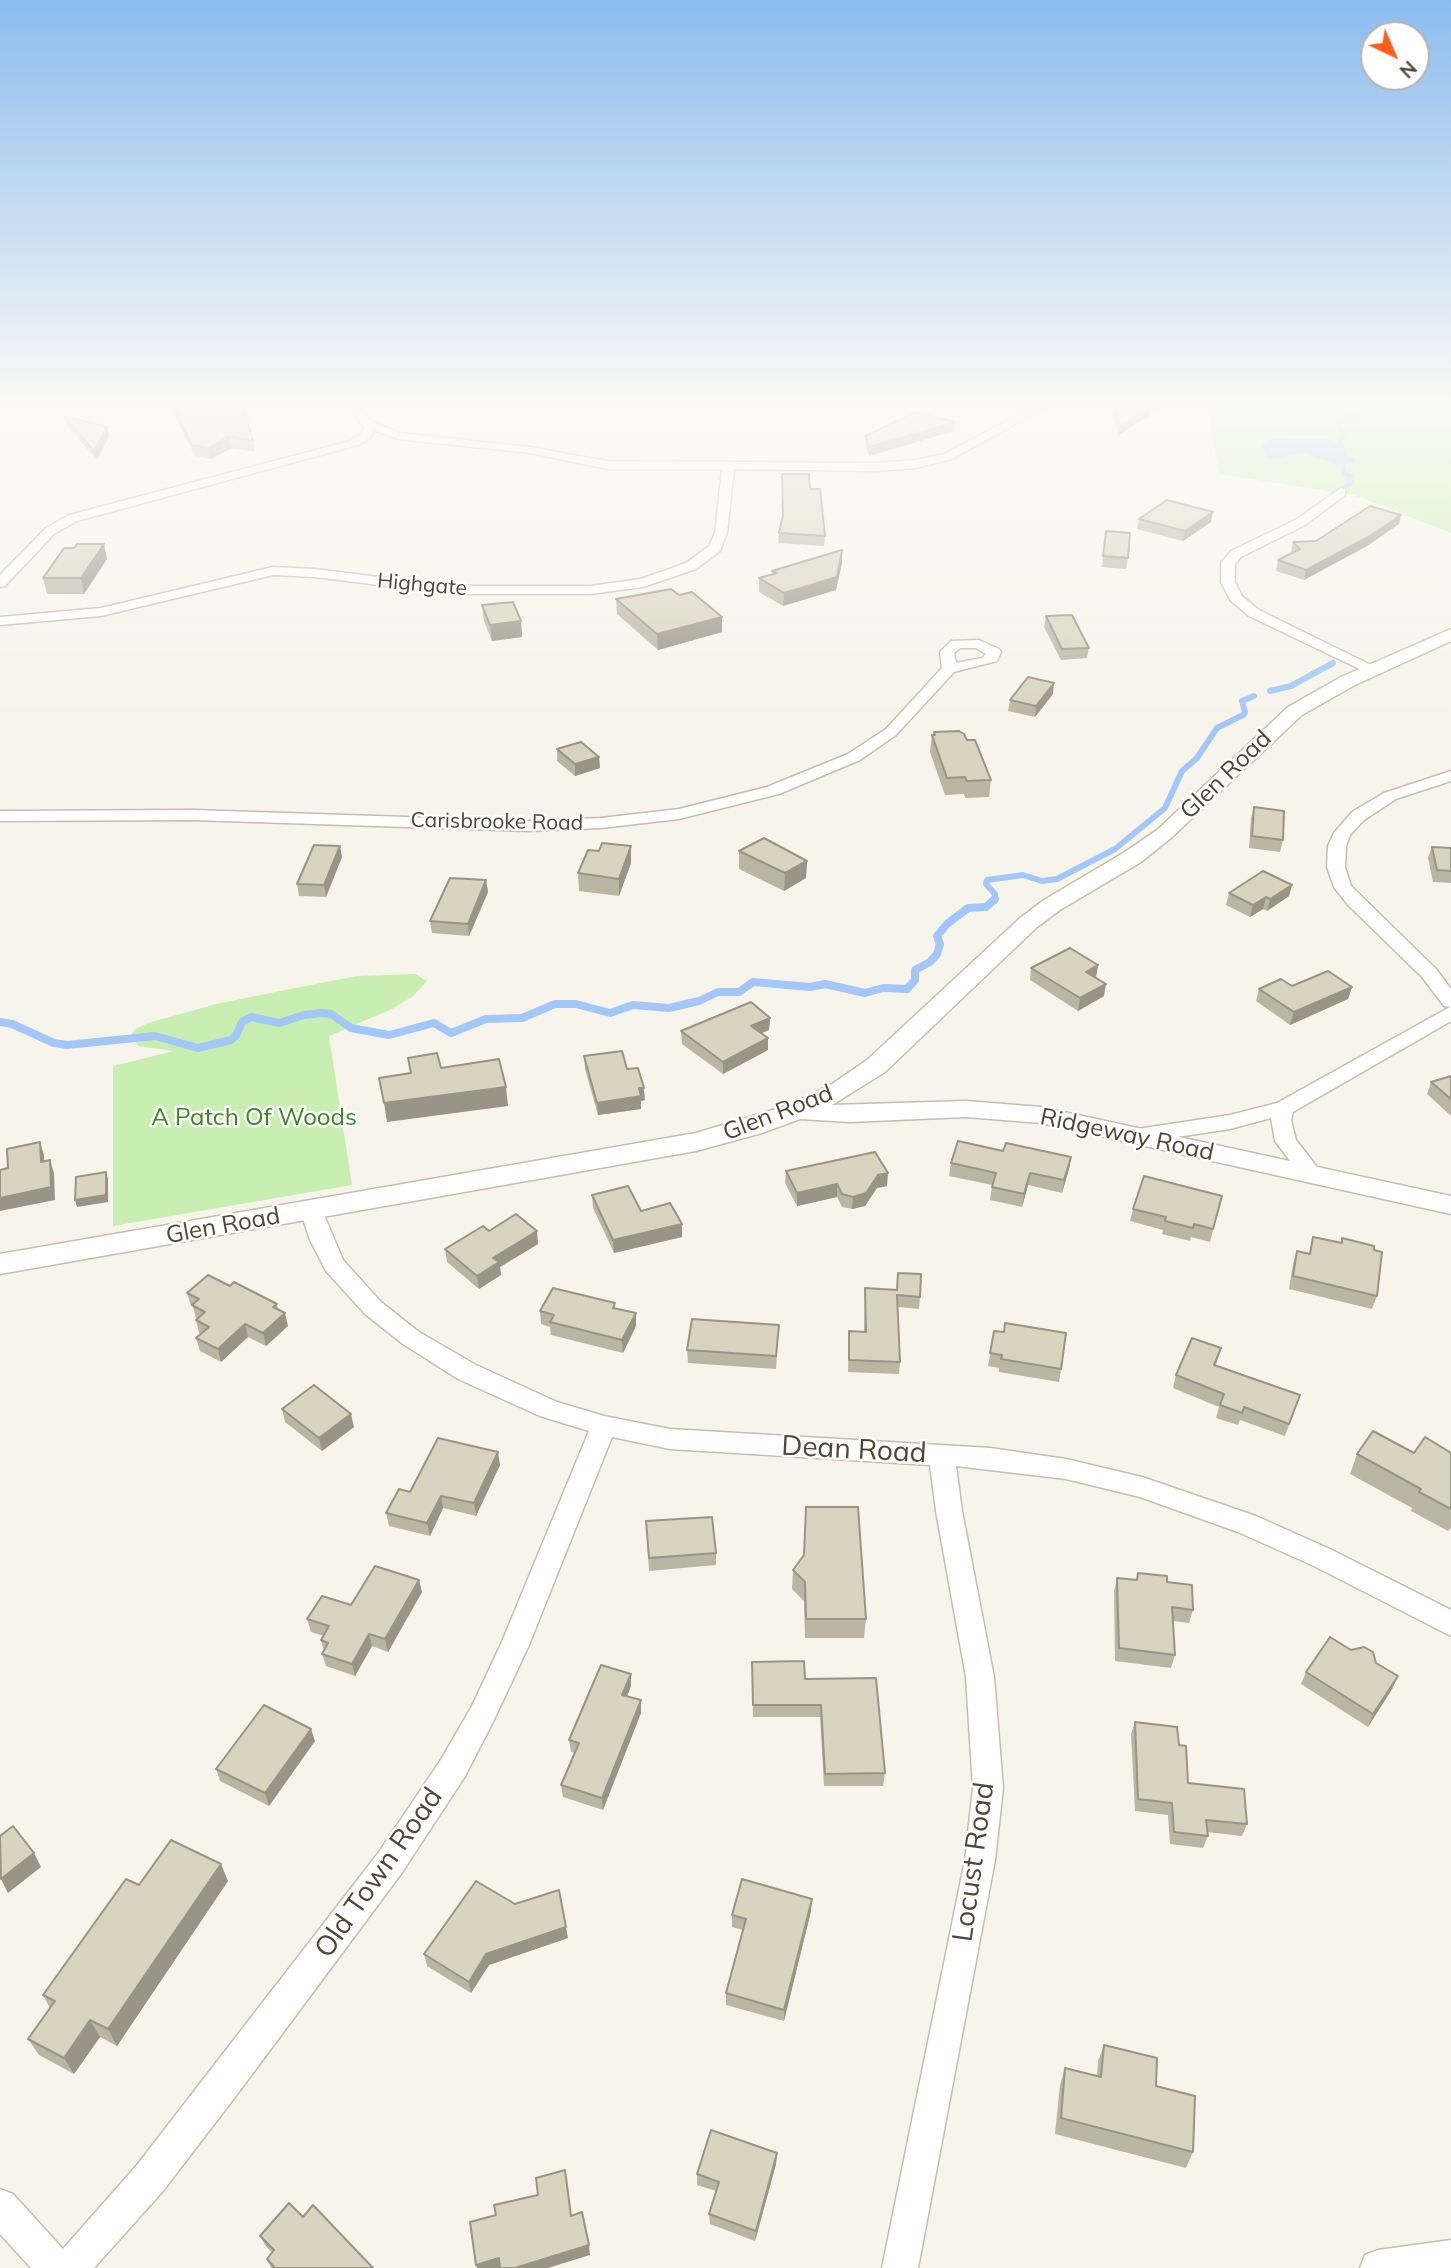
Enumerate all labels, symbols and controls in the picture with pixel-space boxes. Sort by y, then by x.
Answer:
north arrow [1360,21,1430,91]
text: N [1395,56,1422,83]
street label: Highgate [376,569,468,601]
street label: Glen Road [1174,725,1278,825]
street label: Carisbrooke Road [410,808,584,836]
street label: Glen Road [719,1079,837,1147]
street label: Ridgeway Road [1038,1103,1216,1167]
park label: A Patch Of Woods [151,1104,357,1132]
street label: Glen Road [164,1202,282,1250]
street label: Dean Road [781,1429,927,1471]
street label: Locust Road [946,1780,1002,1944]
street label: Old Town Road [308,1782,450,1964]

